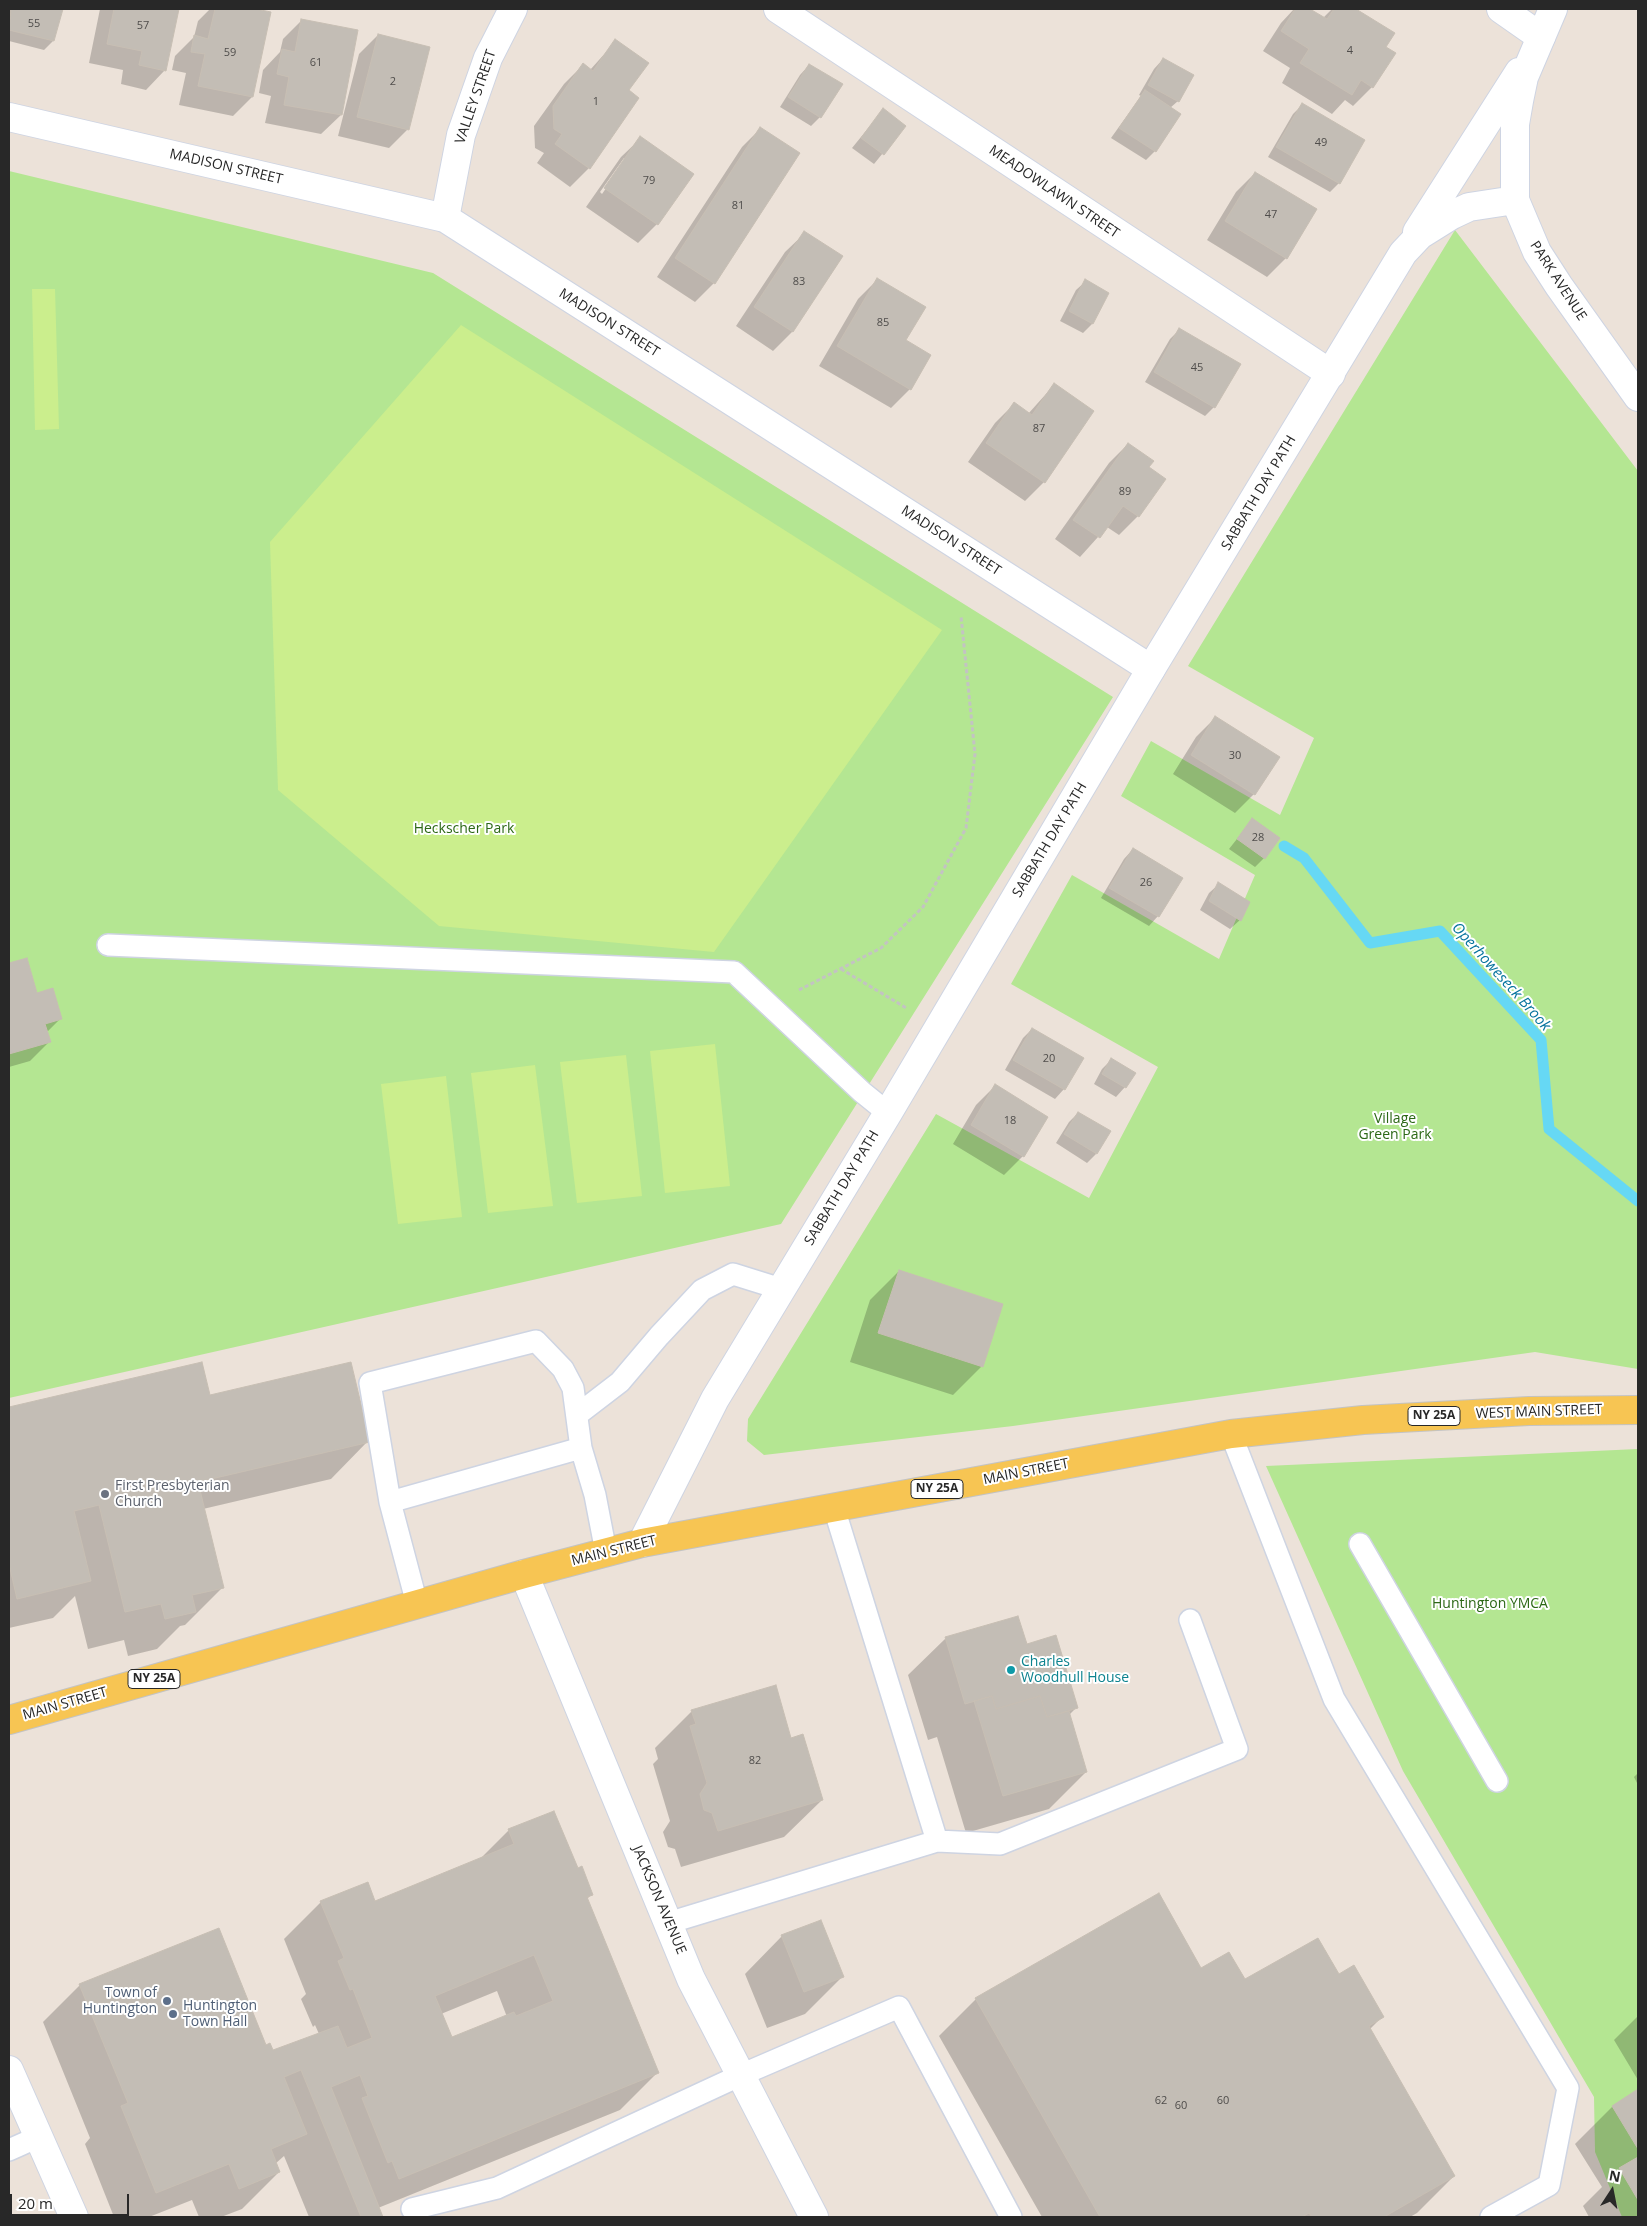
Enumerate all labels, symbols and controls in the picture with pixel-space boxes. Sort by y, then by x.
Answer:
house number: 55 [28,17,40,31]
house number: 57 [137,19,149,33]
house number: 4 [1347,44,1353,58]
house number: 59 [224,46,236,60]
street label: VALLEY STREET [452,48,500,146]
house number: 61 [310,56,322,70]
house number: 2 [390,75,396,89]
house number: 1 [593,95,599,109]
house number: 49 [1315,136,1327,150]
street label: MEADOWLAWN STREET [986,142,1122,242]
street label: MADISON STREET [168,146,284,188]
house number: 79 [643,174,655,188]
house number: 81 [732,199,744,213]
house number: 47 [1265,208,1277,222]
street label: PARK AVENUE [1526,238,1590,324]
house number: 83 [793,275,805,289]
street label: MADISON STREET [556,285,662,361]
house number: 85 [877,316,889,330]
house number: 45 [1191,361,1203,375]
house number: 87 [1033,422,1045,436]
street label: SABBATH DAY PATH [1218,433,1300,553]
house number: 89 [1119,485,1131,499]
street label: MADISON STREET [898,502,1004,580]
house number: 30 [1229,749,1241,763]
street label: SABBATH DAY PATH [1009,780,1091,900]
park label: Heckscher Park [414,821,514,837]
house number: 28 [1252,831,1264,845]
house number: 26 [1140,876,1152,890]
water label: Operhoweseck Brook [1448,919,1554,1035]
house number: 20 [1043,1052,1055,1066]
park label: Village Green Park [1358,1111,1432,1144]
house number: 18 [1004,1114,1016,1128]
street label: SABBATH DAY PATH [801,1128,883,1248]
street label: WEST MAIN STREET [1475,1401,1603,1423]
road number: NY 25A [1408,1406,1460,1425]
street label: MAIN STREET [982,1455,1070,1489]
place label: First Presbyterian Church [115,1478,230,1510]
road number: NY 25A [911,1480,963,1498]
marker: First Presbyterian Church [99,1488,111,1500]
street label: MAIN STREET [570,1532,658,1570]
park label: Huntington YMCA [1432,1596,1548,1612]
place label: Charles Woodhull House [1021,1654,1129,1686]
marker: Charles Woodhull House [1005,1664,1017,1676]
road number: NY 25A [128,1670,180,1688]
street label: MAIN STREET [21,1684,109,1724]
house number: 82 [749,1754,761,1768]
street label: JACKSON AVENUE [629,1843,689,1957]
place label: Town of Huntington [83,1985,157,2018]
marker: Town of Huntington [161,1995,173,2007]
place label: Huntington Town Hall [183,1998,257,2030]
marker: Huntington Town Hall [167,2008,179,2020]
house number: 62 [1155,2094,1167,2108]
house number: 60 [1217,2094,1229,2108]
house number: 60 [1175,2099,1187,2113]
text: N [1608,2165,1622,2186]
north arrow [1587,2166,1637,2216]
scale bar [12,2184,131,2216]
text: 20 m [18,2193,53,2213]

